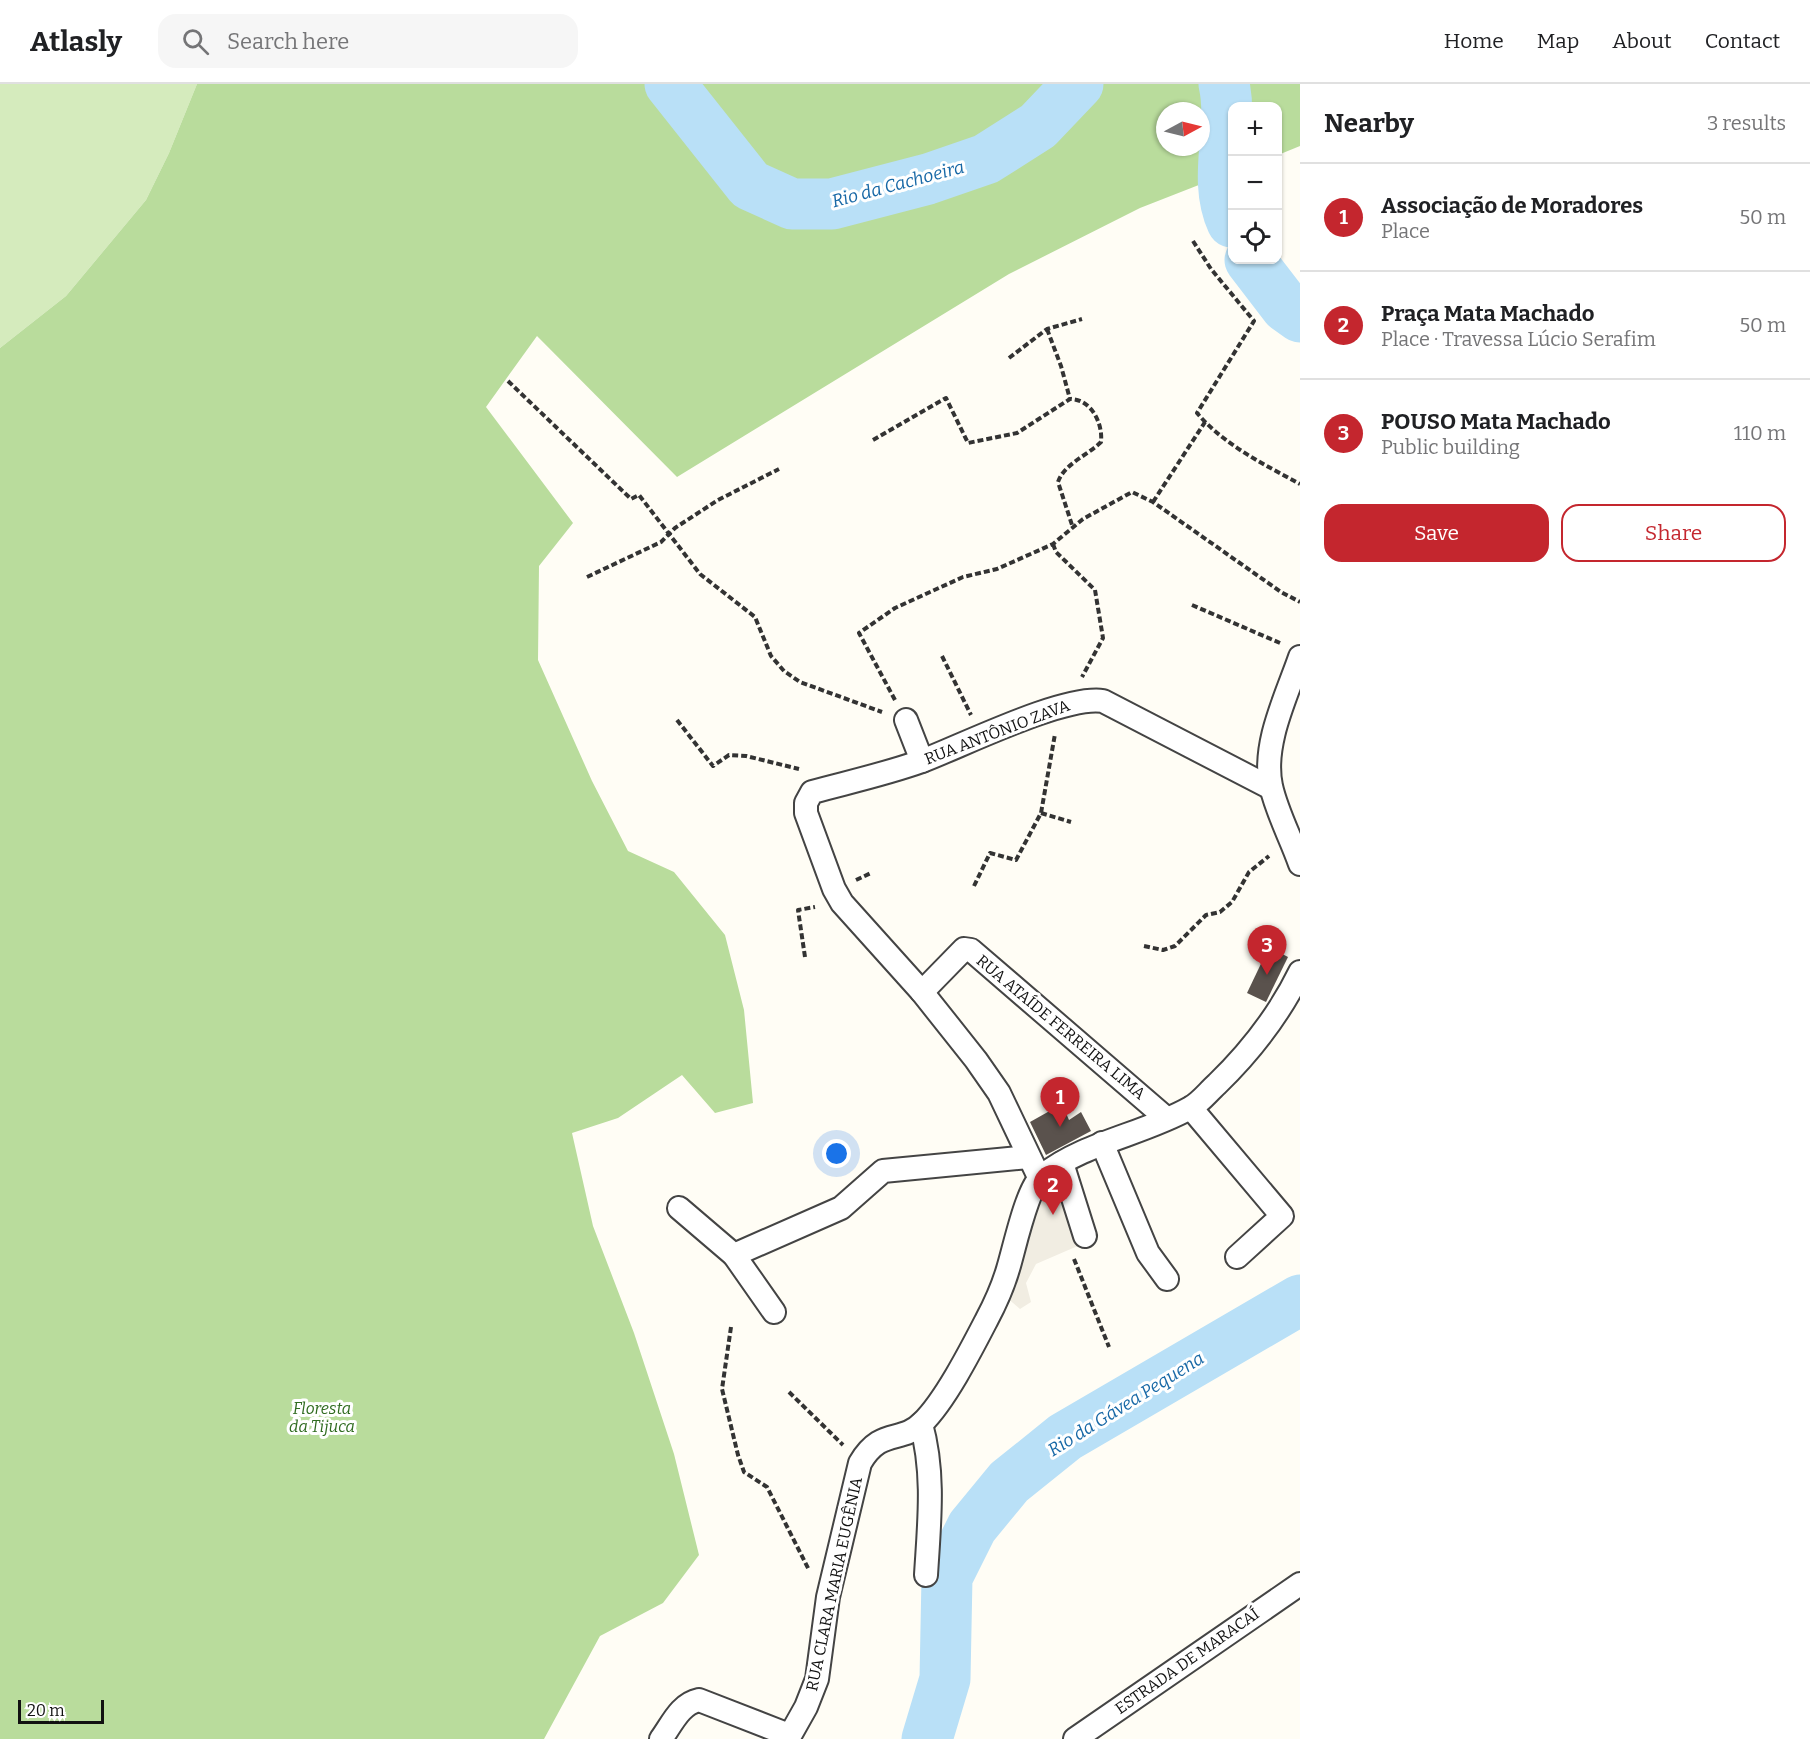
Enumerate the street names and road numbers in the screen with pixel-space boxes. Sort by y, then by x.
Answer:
street label: RUA ANTÔNIO ZAVA [921,694,1073,768]
street label: RUA ATAÍDE FERREIRA LIMA [973,950,1151,1104]
street label: RUA CLARA MARIA EUGÊNIA [801,1474,866,1693]
street label: ESTRADA DE MARACAÍ [1111,1603,1263,1718]

